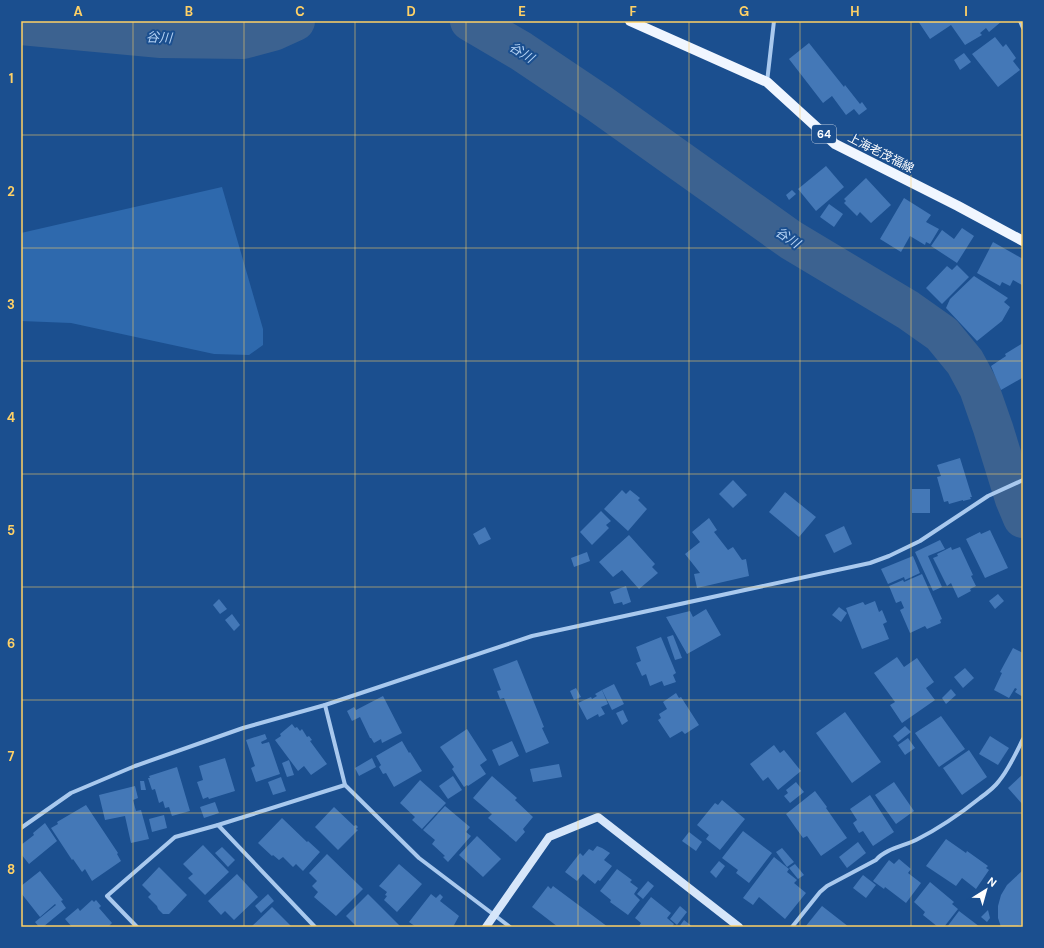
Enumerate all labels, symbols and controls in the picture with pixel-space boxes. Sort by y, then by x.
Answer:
text: A [73,3,83,20]
text: B [185,3,193,20]
text: C [295,3,305,20]
text: D [406,3,416,20]
text: E [518,3,526,20]
text: F [629,3,637,20]
text: G [739,3,749,20]
text: H [850,3,860,20]
text: I [964,3,968,20]
water label: 谷川 [146,28,174,47]
water label: 谷川 [506,38,539,68]
text: 1 [9,70,13,87]
road number: 64 [812,125,836,143]
street label: 上海老茂福線 [845,130,917,176]
text: 2 [7,183,15,200]
water label: 谷川 [772,223,805,253]
text: 3 [7,296,15,313]
text: 4 [7,409,15,426]
text: 5 [7,522,15,539]
text: 6 [7,635,15,652]
text: 7 [8,748,15,765]
text: 8 [7,861,15,878]
north arrow [966,870,1006,910]
text: N [985,874,999,890]

